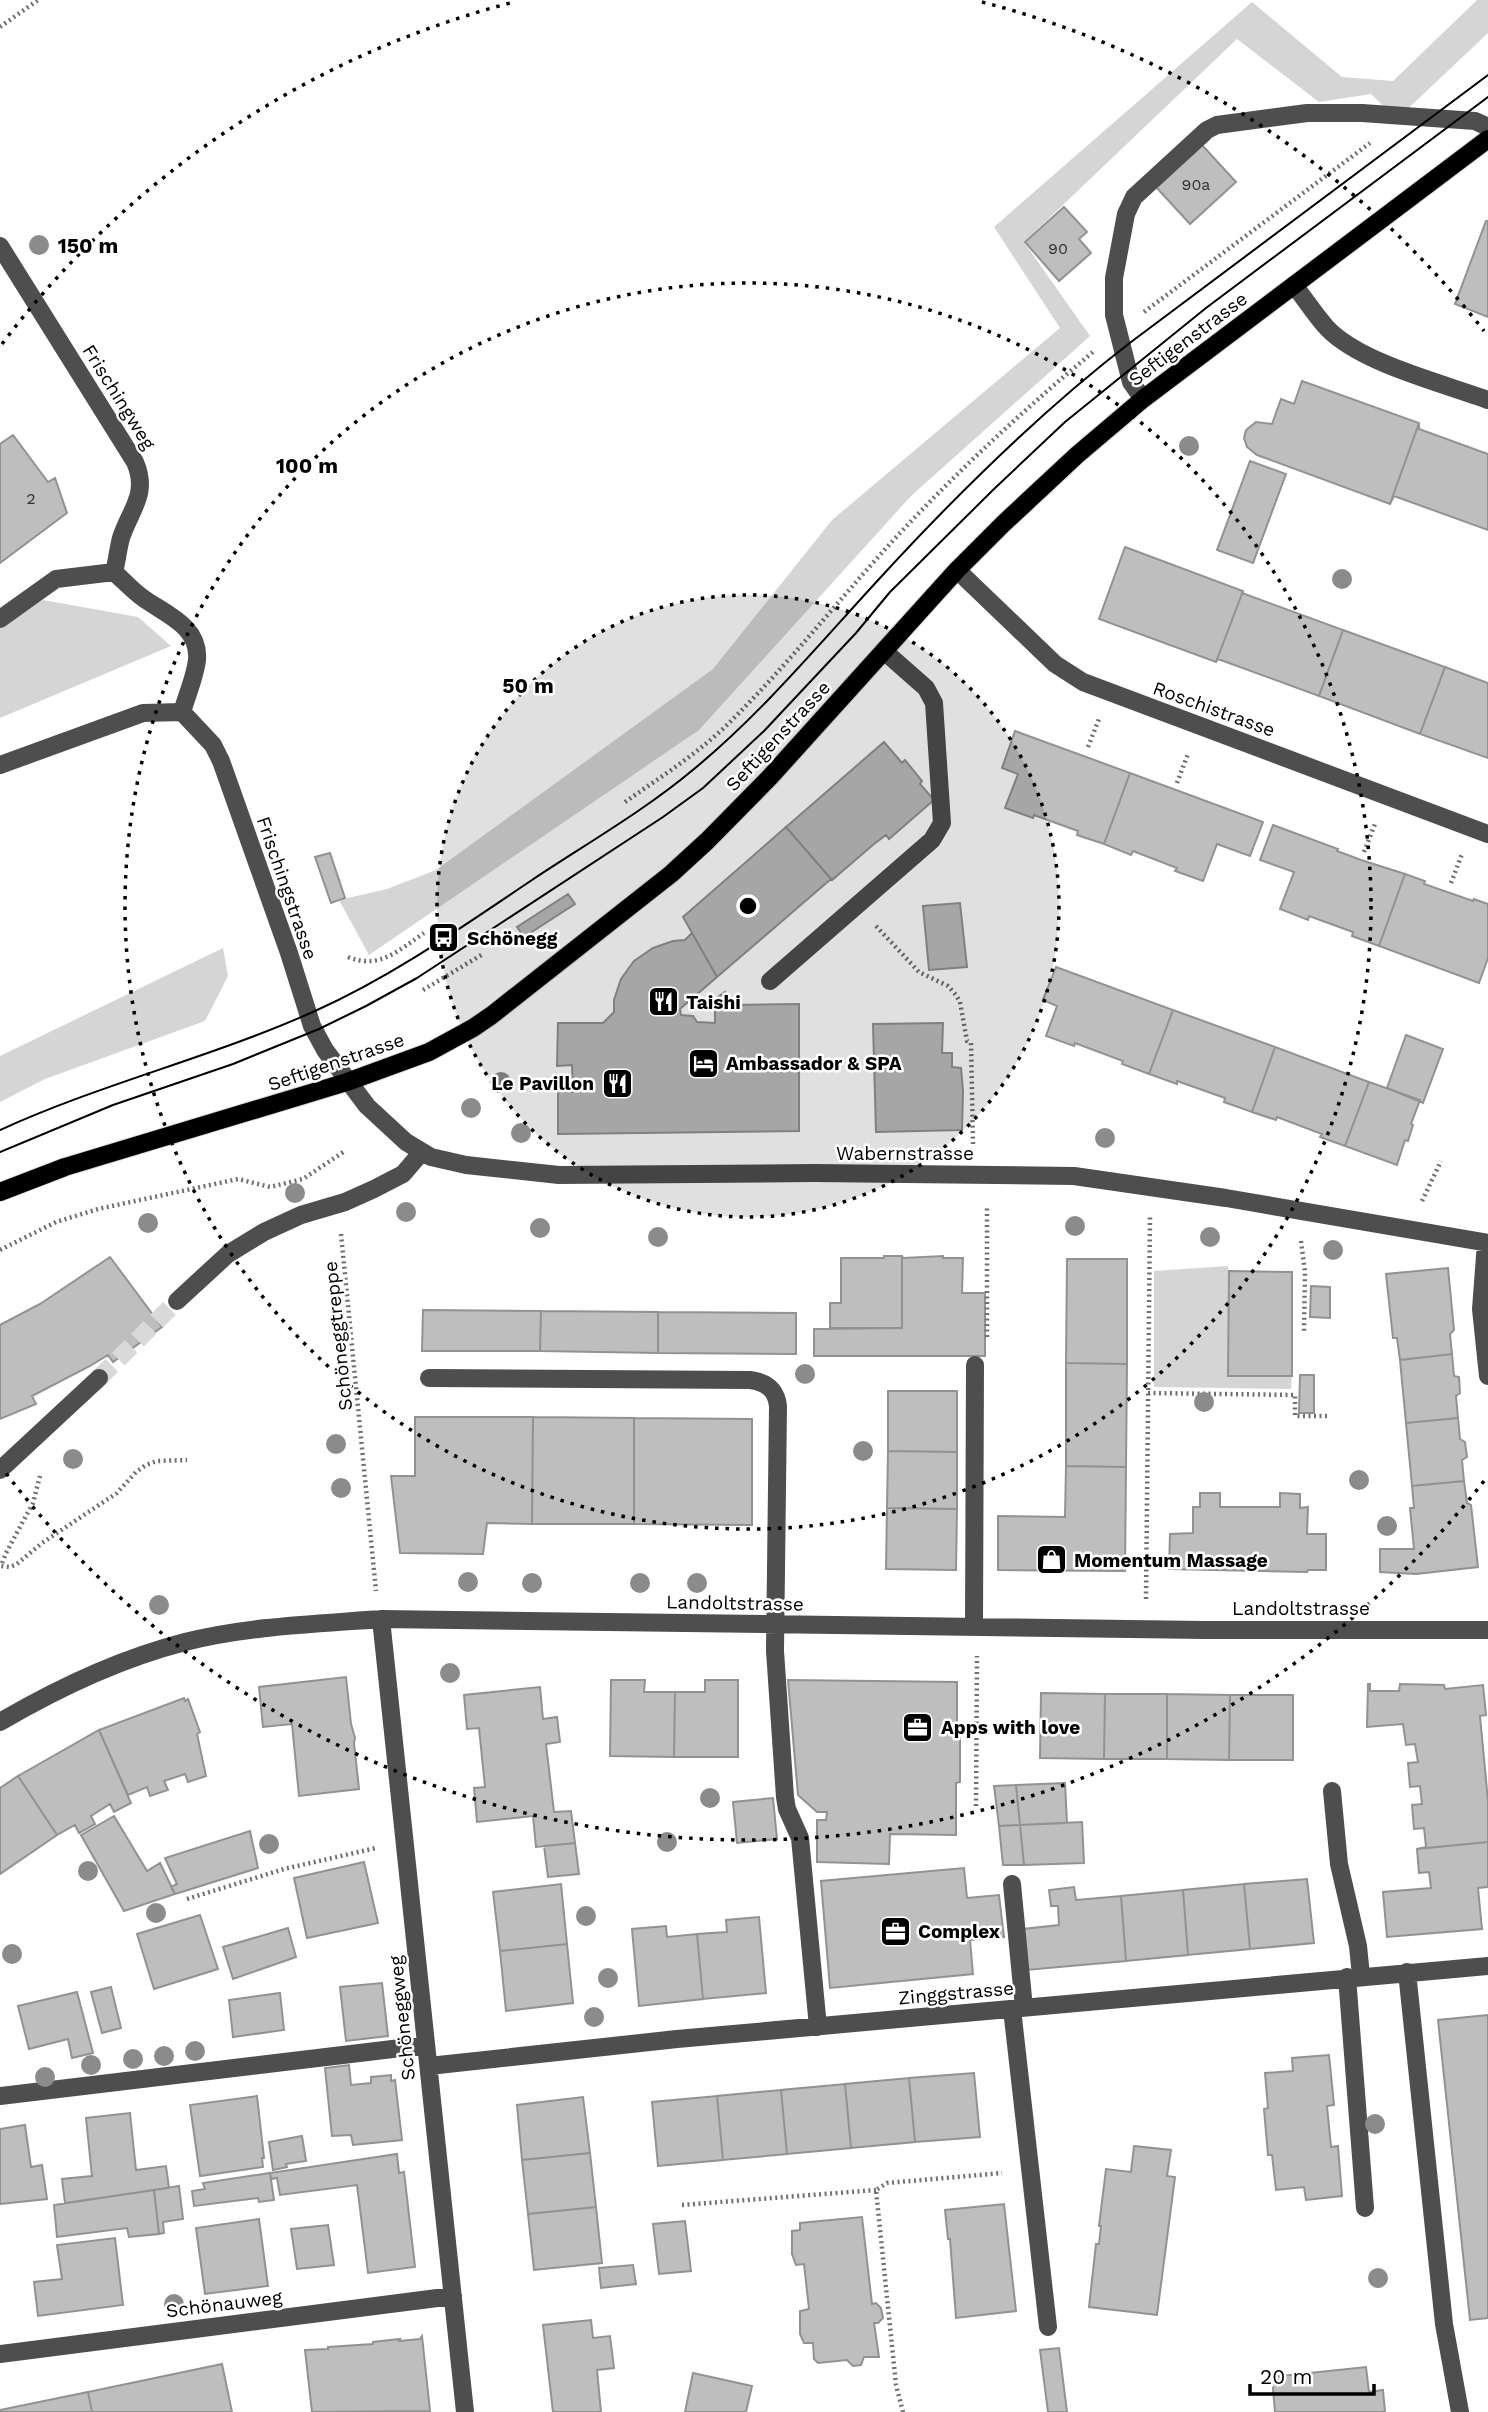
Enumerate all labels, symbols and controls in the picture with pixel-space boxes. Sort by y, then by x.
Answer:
house number: 90a [1182,175,1210,194]
text: 150 m [58,233,118,258]
house number: 90 [1048,239,1068,258]
street label: Seftigenstrasse [1124,287,1252,391]
street label: Frischingweg [78,340,161,454]
text: 100 m [276,453,338,478]
house number: 2 [26,489,36,508]
text: 50 m [502,673,554,698]
street label: Seftigenstrasse [721,676,835,796]
street label: Roschistrasse [1150,676,1278,742]
street label: Frischingstrasse [252,813,322,963]
centre of rings [736,894,760,918]
bus stop icon: Schönegg [427,921,461,955]
place label: Schönegg [467,927,558,950]
restaurant icon: Taishi [646,985,680,1019]
place label: Taishi [686,991,741,1014]
street label: Seftigenstrasse [265,1028,407,1096]
hotel icon: Ambassador & SPA [686,1046,720,1080]
place label: Ambassador & SPA [726,1052,902,1075]
restaurant icon: Le Pavillon [600,1066,634,1100]
place label: Le Pavillon [491,1072,594,1095]
street label: Wabernstrasse [836,1142,974,1165]
street label: Schöneggtreppe [319,1260,357,1412]
shop icon: Momentum Massage [1034,1543,1068,1577]
place label: Momentum Massage [1074,1549,1268,1572]
street label: Landoltstrasse [666,1590,804,1616]
street label: Landoltstrasse [1232,1597,1370,1620]
office icon: Apps with love [901,1710,935,1744]
place label: Apps with love [941,1716,1080,1739]
office icon: Complex [878,1914,912,1948]
place label: Complex [918,1920,1001,1943]
street label: Schöneggweg [384,1954,420,2082]
street label: Zinggstrasse [897,1976,1015,2010]
street label: Schönauweg [165,2285,284,2323]
scale bar [1250,2352,1374,2396]
text: 20 m [1260,2364,1312,2389]

